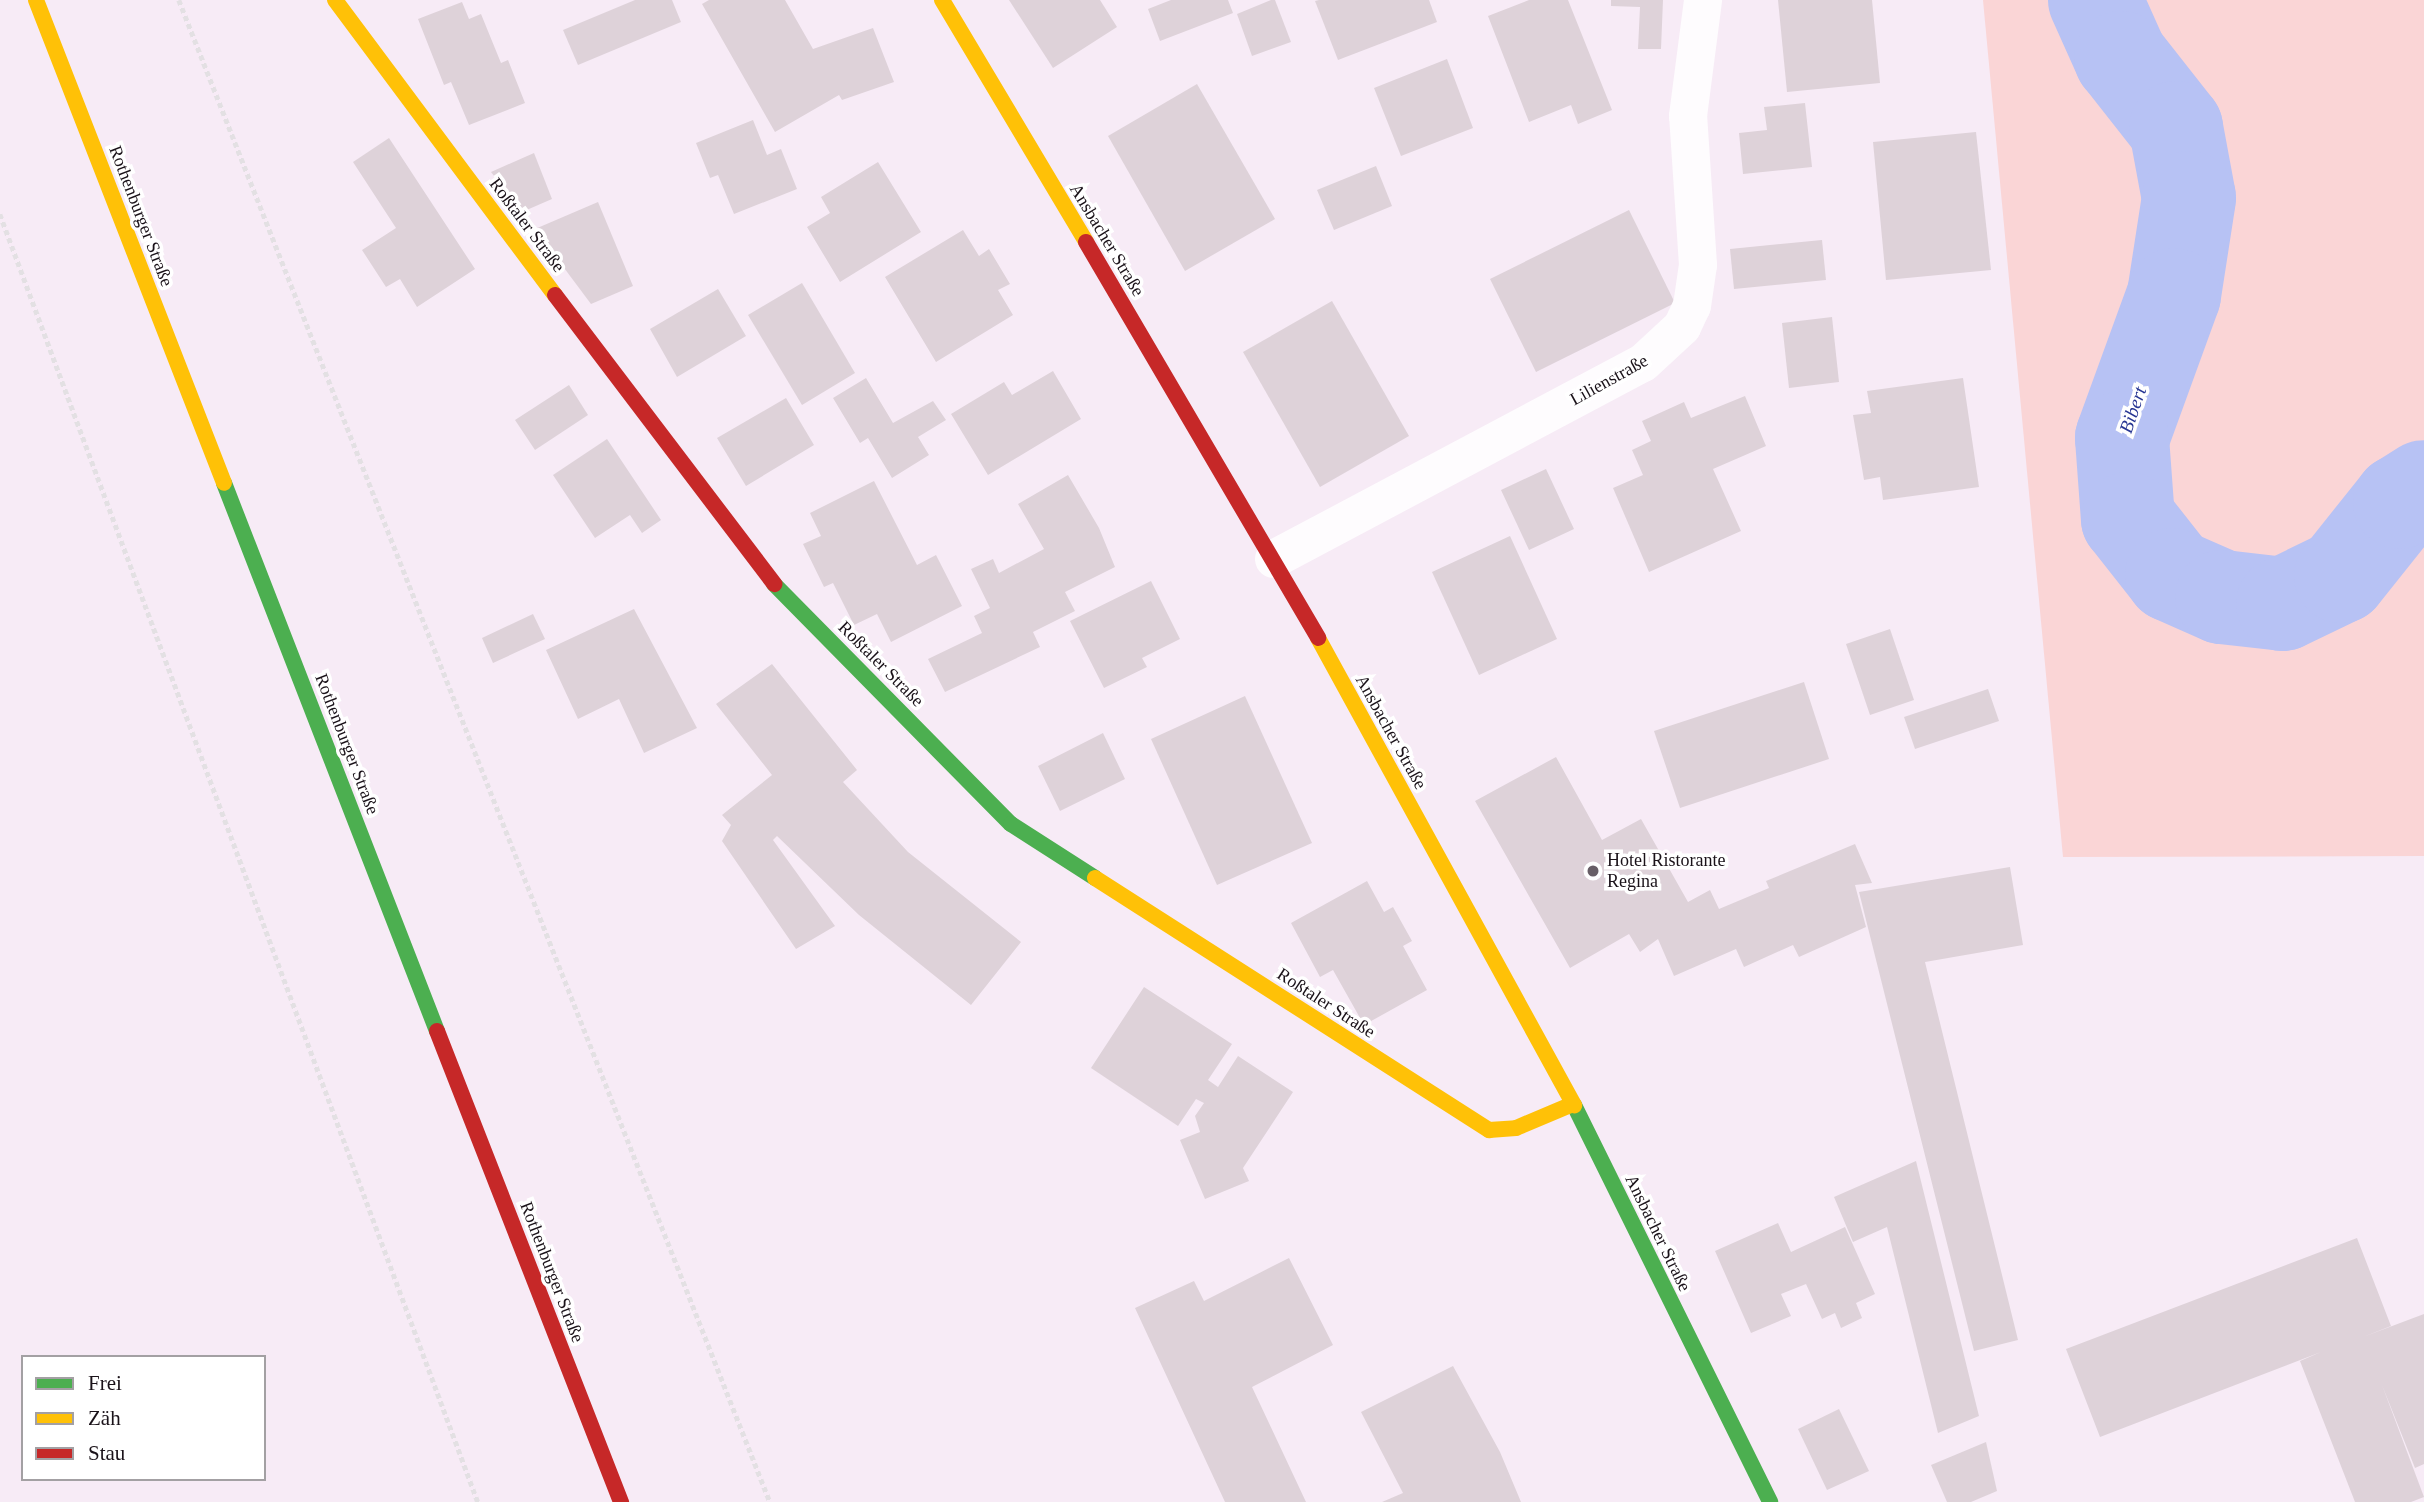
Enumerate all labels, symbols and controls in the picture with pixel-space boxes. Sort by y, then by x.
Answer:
street label: Rothenburger Straße [104,143,178,289]
street label: Roßtaler Straße [485,174,569,276]
street label: Ansbacher Straße [1065,180,1149,300]
street label: Lilienstraße [1566,350,1652,410]
water label: Bibert [2114,384,2152,436]
street label: Roßtaler Straße [834,617,928,711]
street label: Rothenburger Straße [310,671,384,817]
street label: Ansbacher Straße [1351,671,1431,793]
place label: Hotel Ristorante Regina [1607,850,1725,892]
marker: Hotel Ristorante Regina [1585,863,1601,879]
street label: Roßtaler Straße [1273,963,1379,1043]
street label: Ansbacher Straße [1620,1171,1696,1295]
street label: Rothenburger Straße [515,1199,589,1345]
legend [21,1355,266,1481]
text: Frei [88,1371,122,1395]
text: Zäh [88,1406,121,1430]
text: Stau [88,1441,125,1465]

